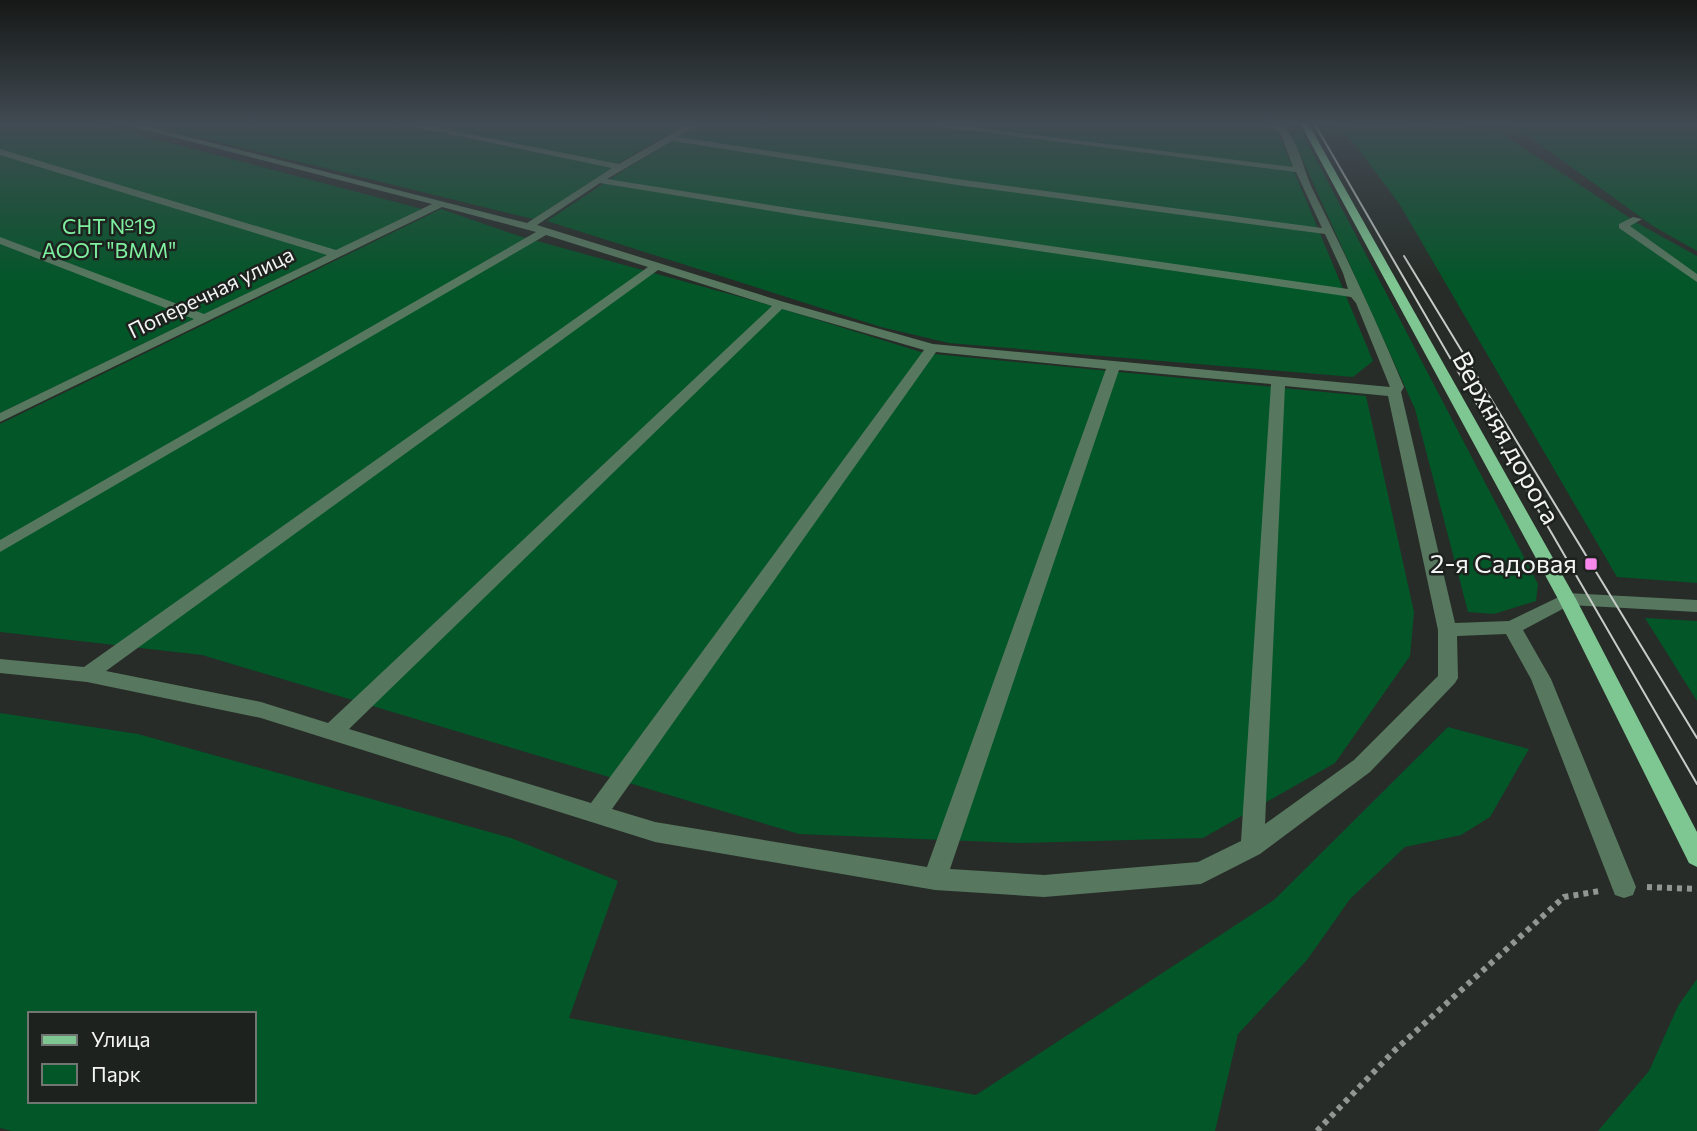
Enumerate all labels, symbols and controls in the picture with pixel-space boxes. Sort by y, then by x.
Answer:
park label: СНТ №19 АООТ "ВММ" [42,213,176,262]
street label: Поперечная улица [123,241,297,343]
street label: Верхняя дорога [1447,346,1568,529]
place label: 2-я Садовая [1430,547,1577,578]
marker: 2-я Садовая [1583,556,1599,572]
legend [28,1012,256,1103]
text: Улица [91,1026,150,1051]
text: Парк [91,1061,141,1086]

